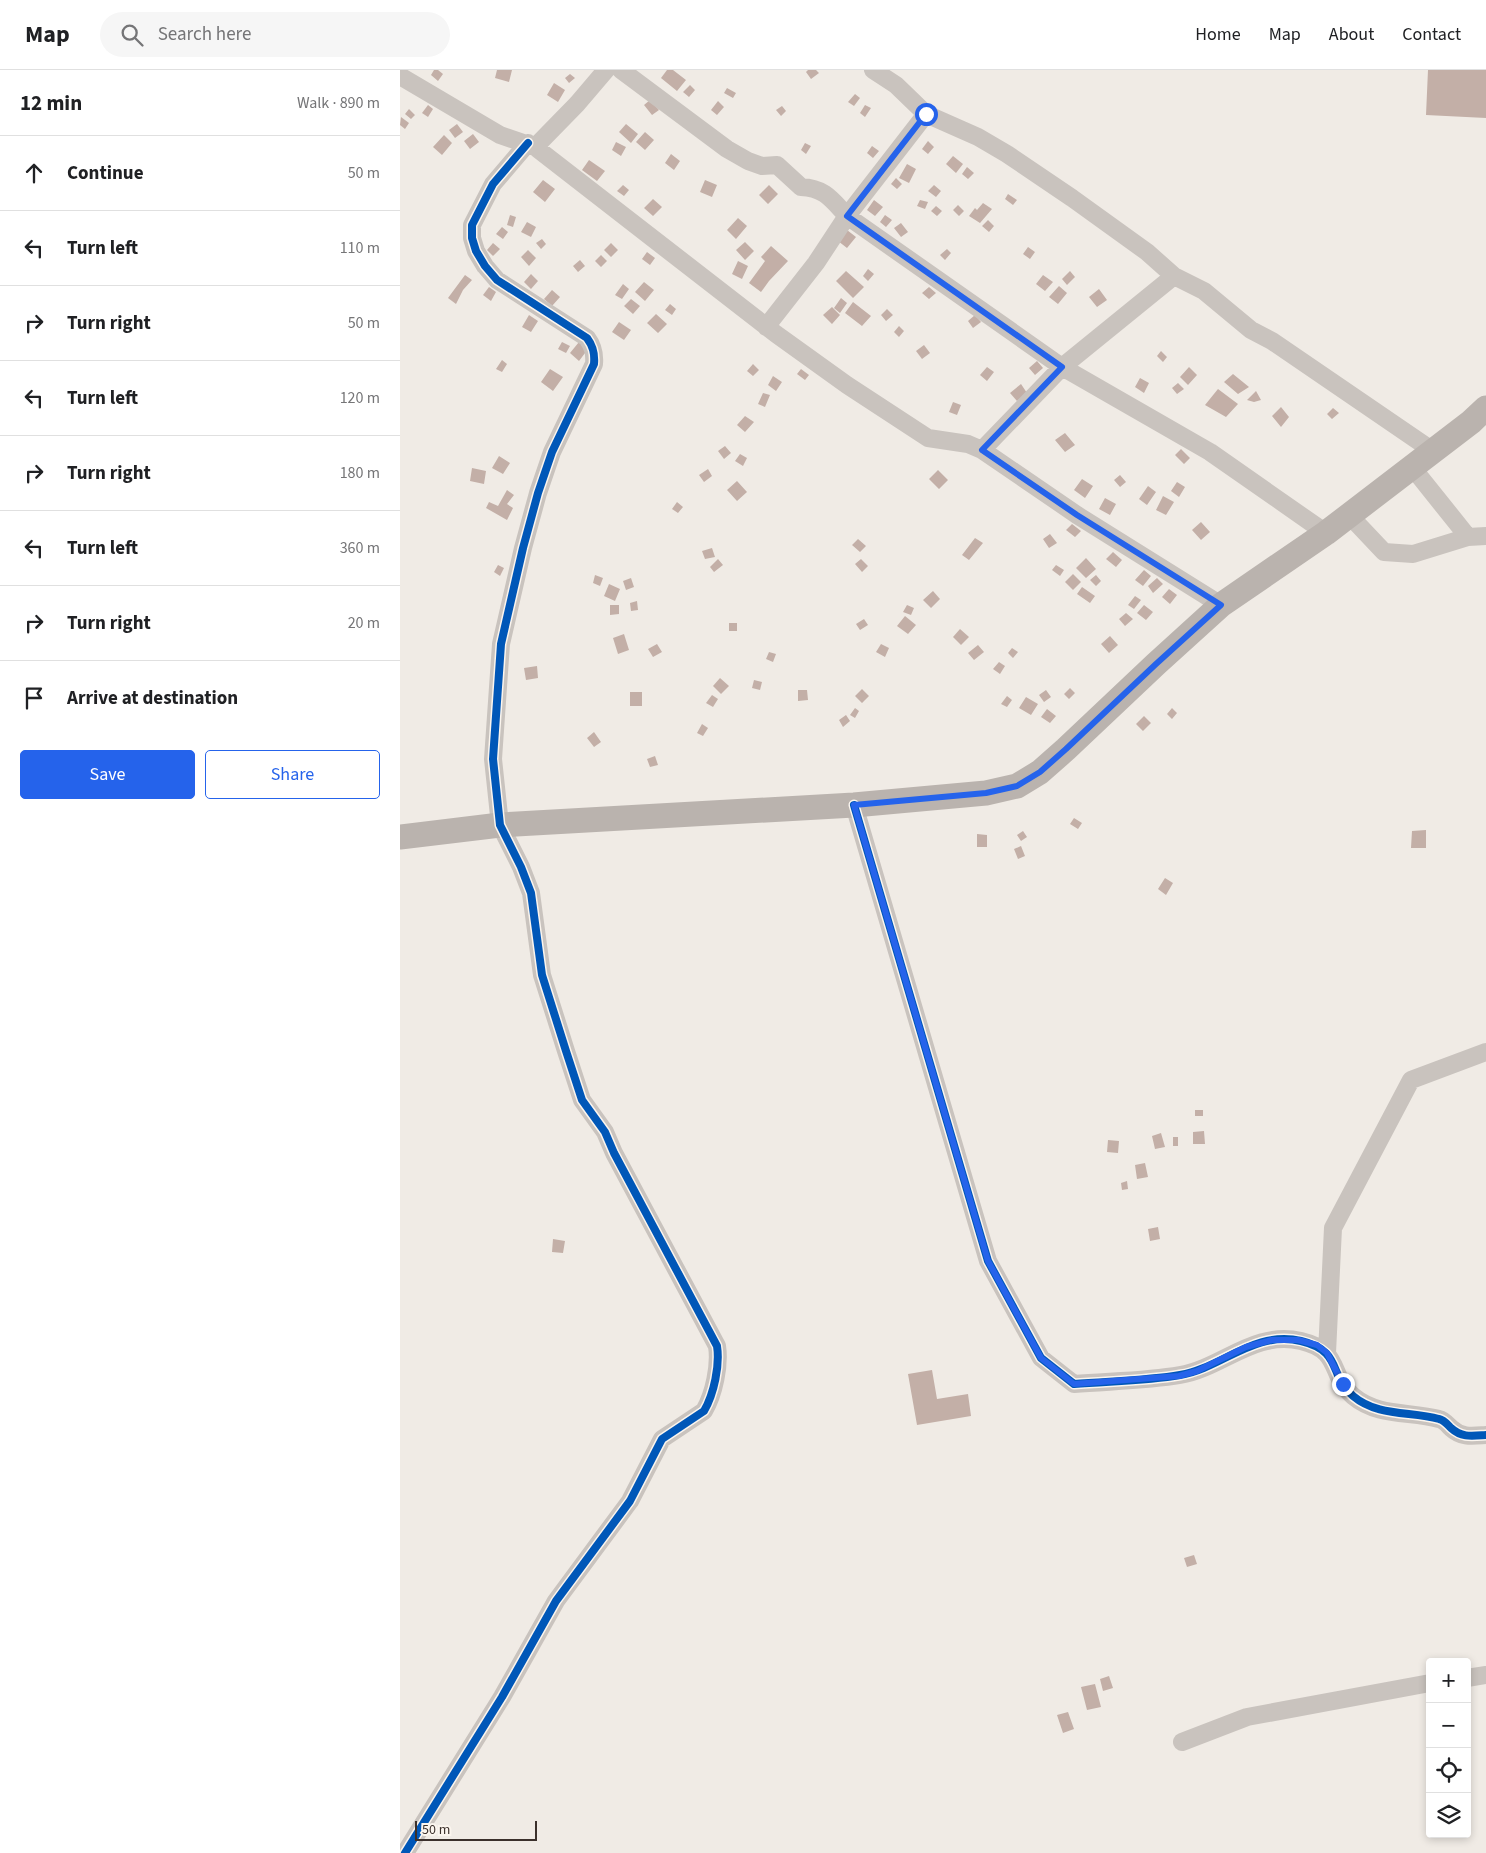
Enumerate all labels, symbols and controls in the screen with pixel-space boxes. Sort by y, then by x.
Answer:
search box [100,12,450,57]
text: Map [25,17,70,52]
icon: search [118,21,146,49]
text: Search here [158,21,251,48]
text: Home [1195,22,1241,47]
text: Map [1269,22,1301,47]
text: About [1329,22,1374,47]
text: Contact [1402,22,1461,47]
text: 12 min [20,88,82,118]
text: Walk · 890 m [297,92,380,114]
route start [915,103,938,126]
icon: ahead [20,159,48,187]
text: Continue [67,160,144,187]
text: 50 m [348,162,380,184]
icon: left [20,234,48,262]
text: Turn left [67,235,138,262]
text: 110 m [340,237,380,259]
icon: right [20,309,48,337]
text: Turn right [67,310,151,337]
text: 50 m [348,312,380,334]
icon: left [20,384,48,412]
text: Turn left [67,385,138,412]
text: 120 m [340,387,380,409]
icon: right [20,459,48,487]
text: Turn right [67,460,151,487]
text: 180 m [340,462,380,484]
icon: left [20,534,48,562]
text: Turn left [67,535,138,562]
text: 360 m [340,537,380,559]
icon: right [20,609,48,637]
text: Turn right [67,610,151,637]
text: 20 m [348,612,380,634]
icon: arrive [20,684,48,712]
text: Arrive at destination [67,685,238,712]
button: Save [20,750,195,799]
button: Share [205,750,380,799]
route end [1332,1373,1355,1396]
map controls [1426,1658,1471,1838]
button: + [1426,1658,1471,1703]
button: − [1426,1703,1471,1748]
button: locate [1426,1748,1471,1793]
button: layers [1426,1793,1471,1838]
scale bar [415,1818,538,1841]
text: 50 m [422,1820,450,1840]

